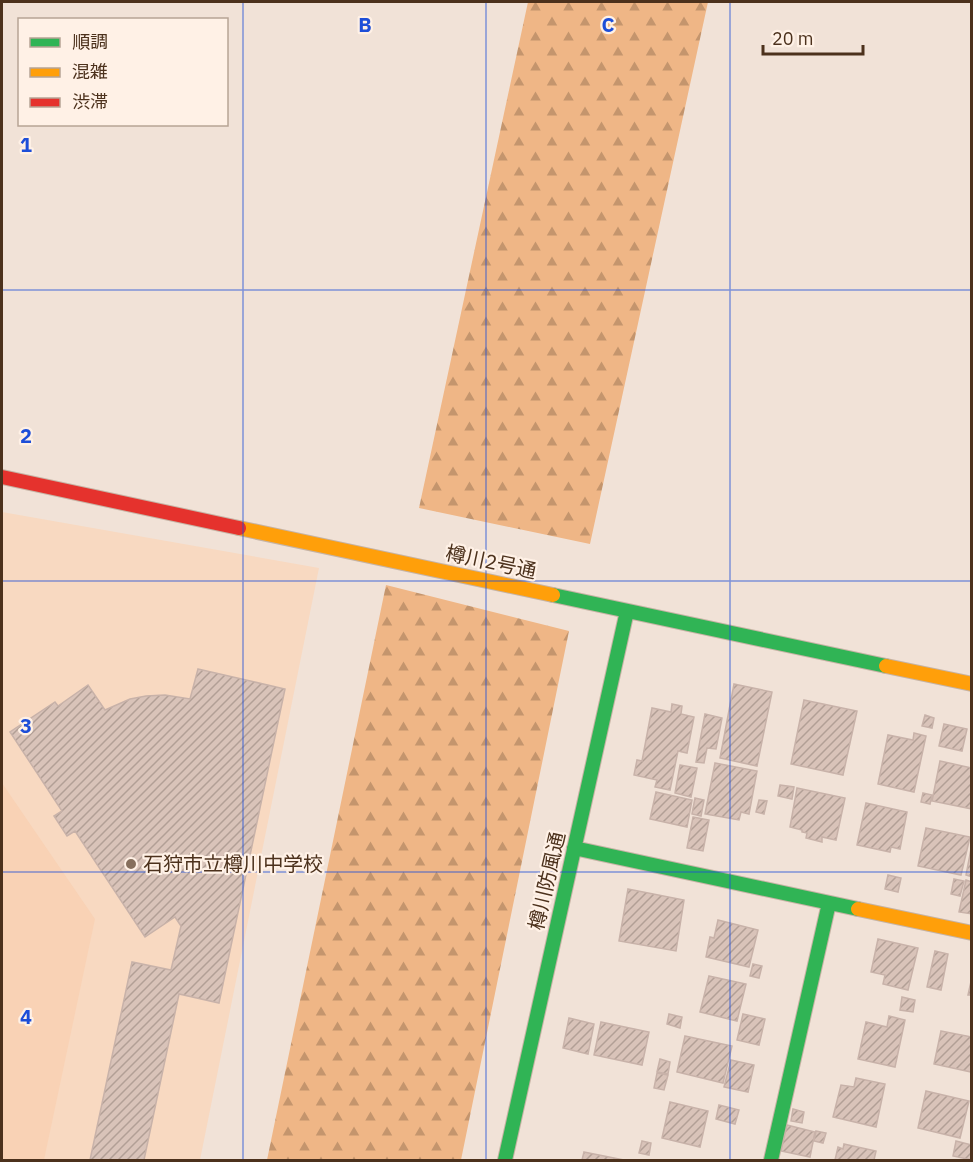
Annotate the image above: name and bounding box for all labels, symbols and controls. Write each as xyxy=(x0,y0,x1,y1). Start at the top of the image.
text: B xyxy=(358,11,372,38)
text: C xyxy=(601,11,615,38)
legend xyxy=(18,18,228,126)
scale bar xyxy=(763,18,864,56)
text: 20 m xyxy=(772,27,814,50)
text: 順調 xyxy=(72,30,108,53)
text: 混雑 xyxy=(72,60,108,83)
text: 渋滞 xyxy=(72,90,108,113)
text: 1 xyxy=(20,131,32,158)
text: 2 xyxy=(20,422,32,449)
street label: 樽川2号通 xyxy=(443,539,539,584)
text: 3 xyxy=(20,712,32,739)
street label: 樽川防風通 xyxy=(522,829,571,933)
place label: 石狩市立樽川中学校 xyxy=(143,850,323,877)
marker: 石狩市立樽川中学校 xyxy=(124,857,138,871)
text: 4 xyxy=(20,1003,32,1030)

